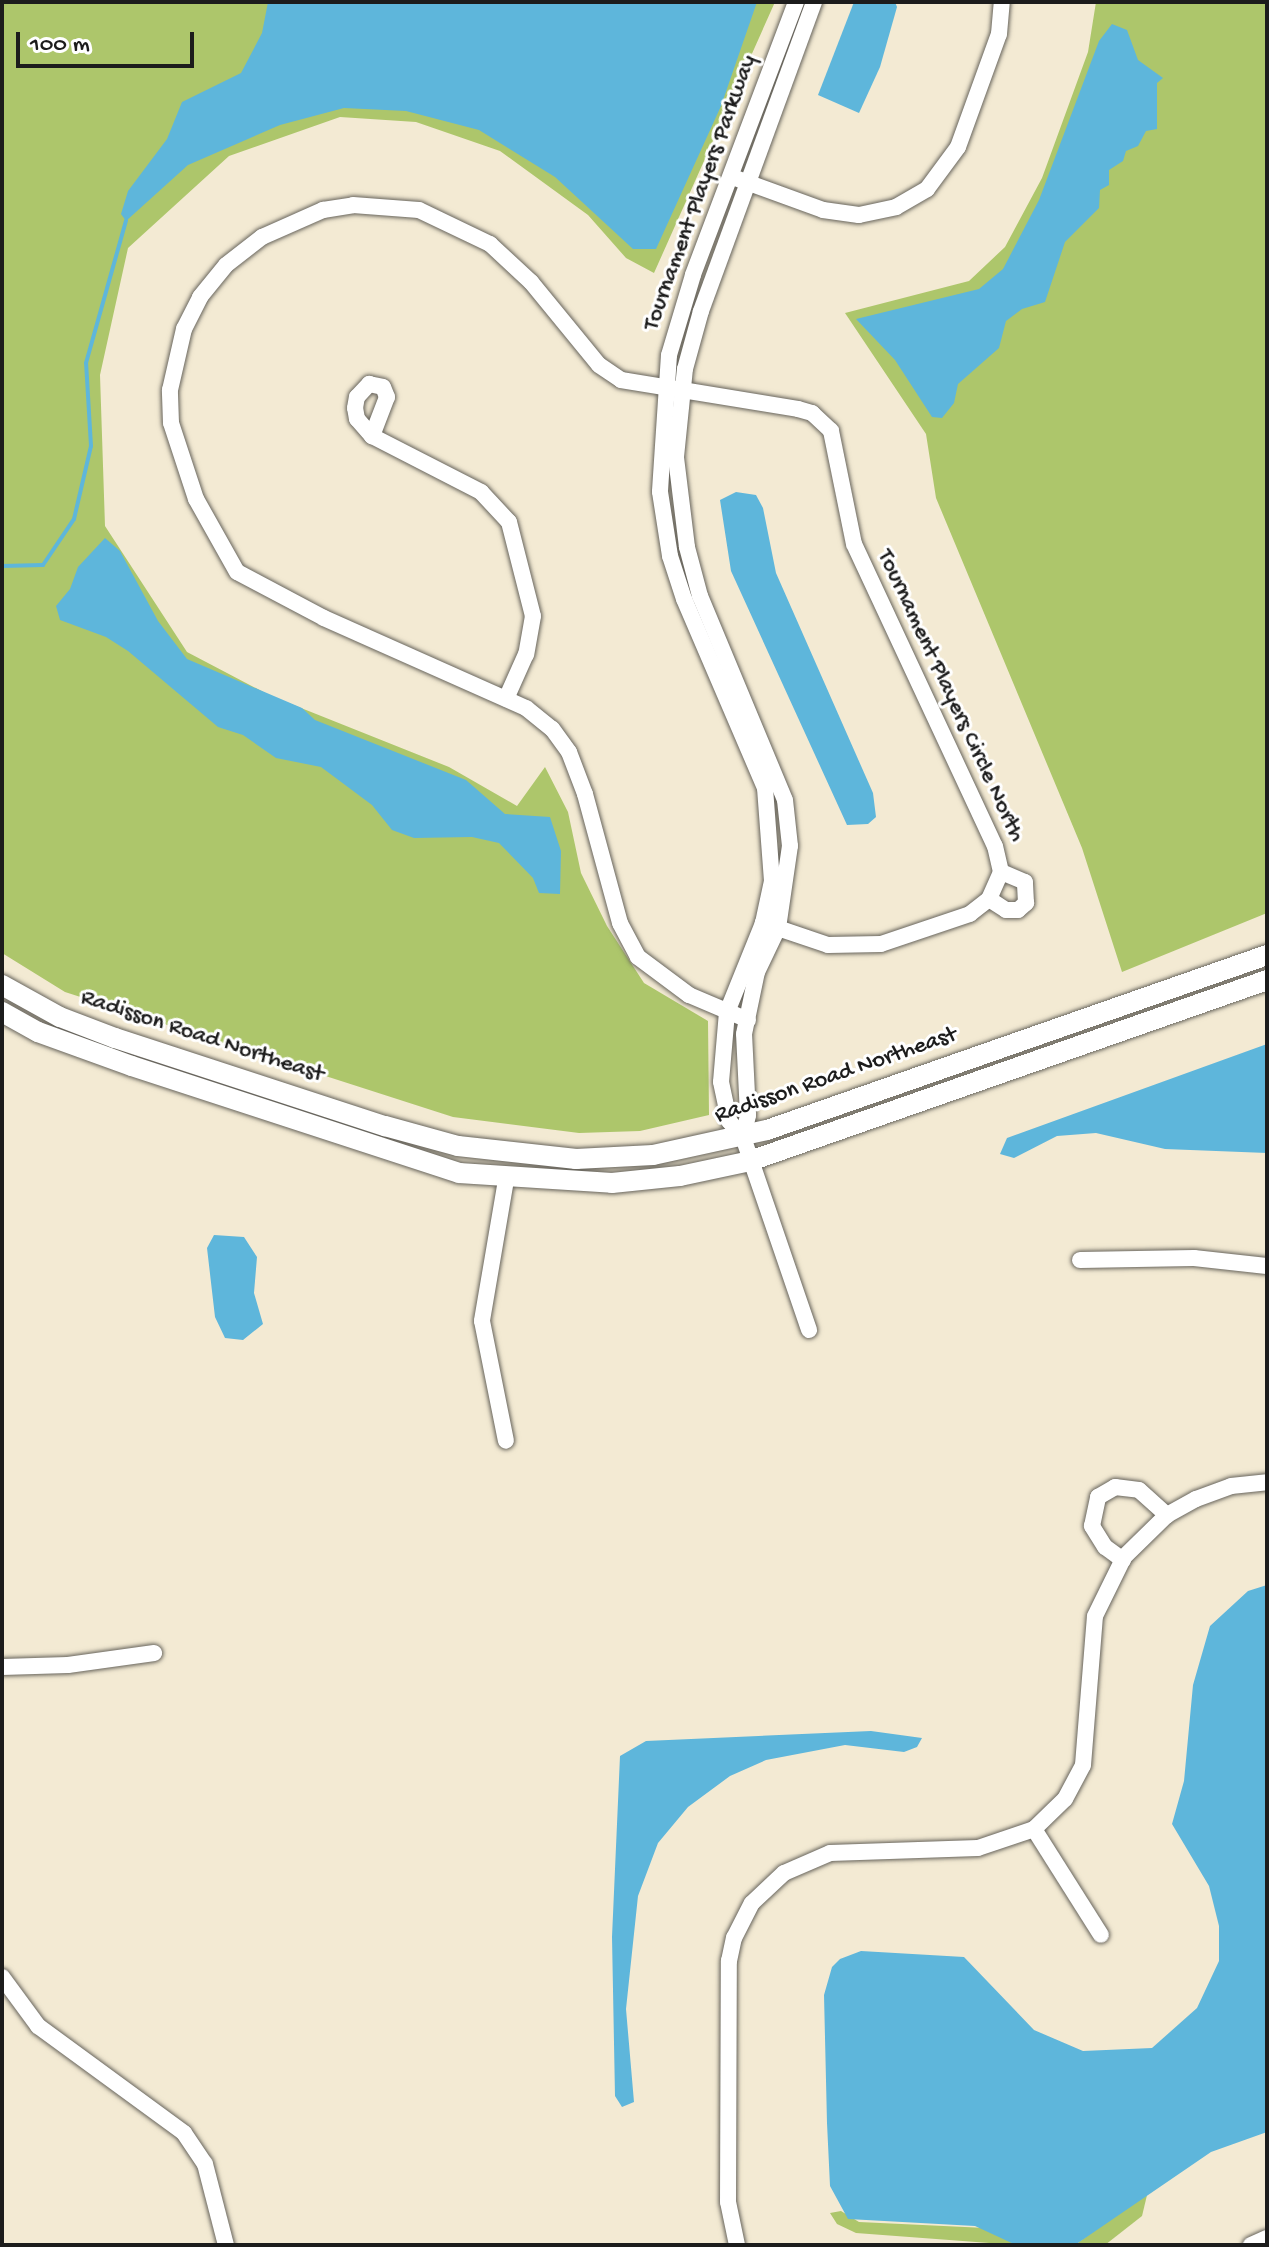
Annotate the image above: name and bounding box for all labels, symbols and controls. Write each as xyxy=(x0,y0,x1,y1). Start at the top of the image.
scale bar xyxy=(20,16,198,66)
text: 100 m xyxy=(30,31,90,60)
street label: Tournament Players Parkway xyxy=(638,51,764,335)
street label: Tournament Players Circle North xyxy=(870,545,1030,847)
street label: Radisson Road Northeast xyxy=(77,984,327,1090)
street label: Radisson Road Northeast xyxy=(711,1021,961,1131)

